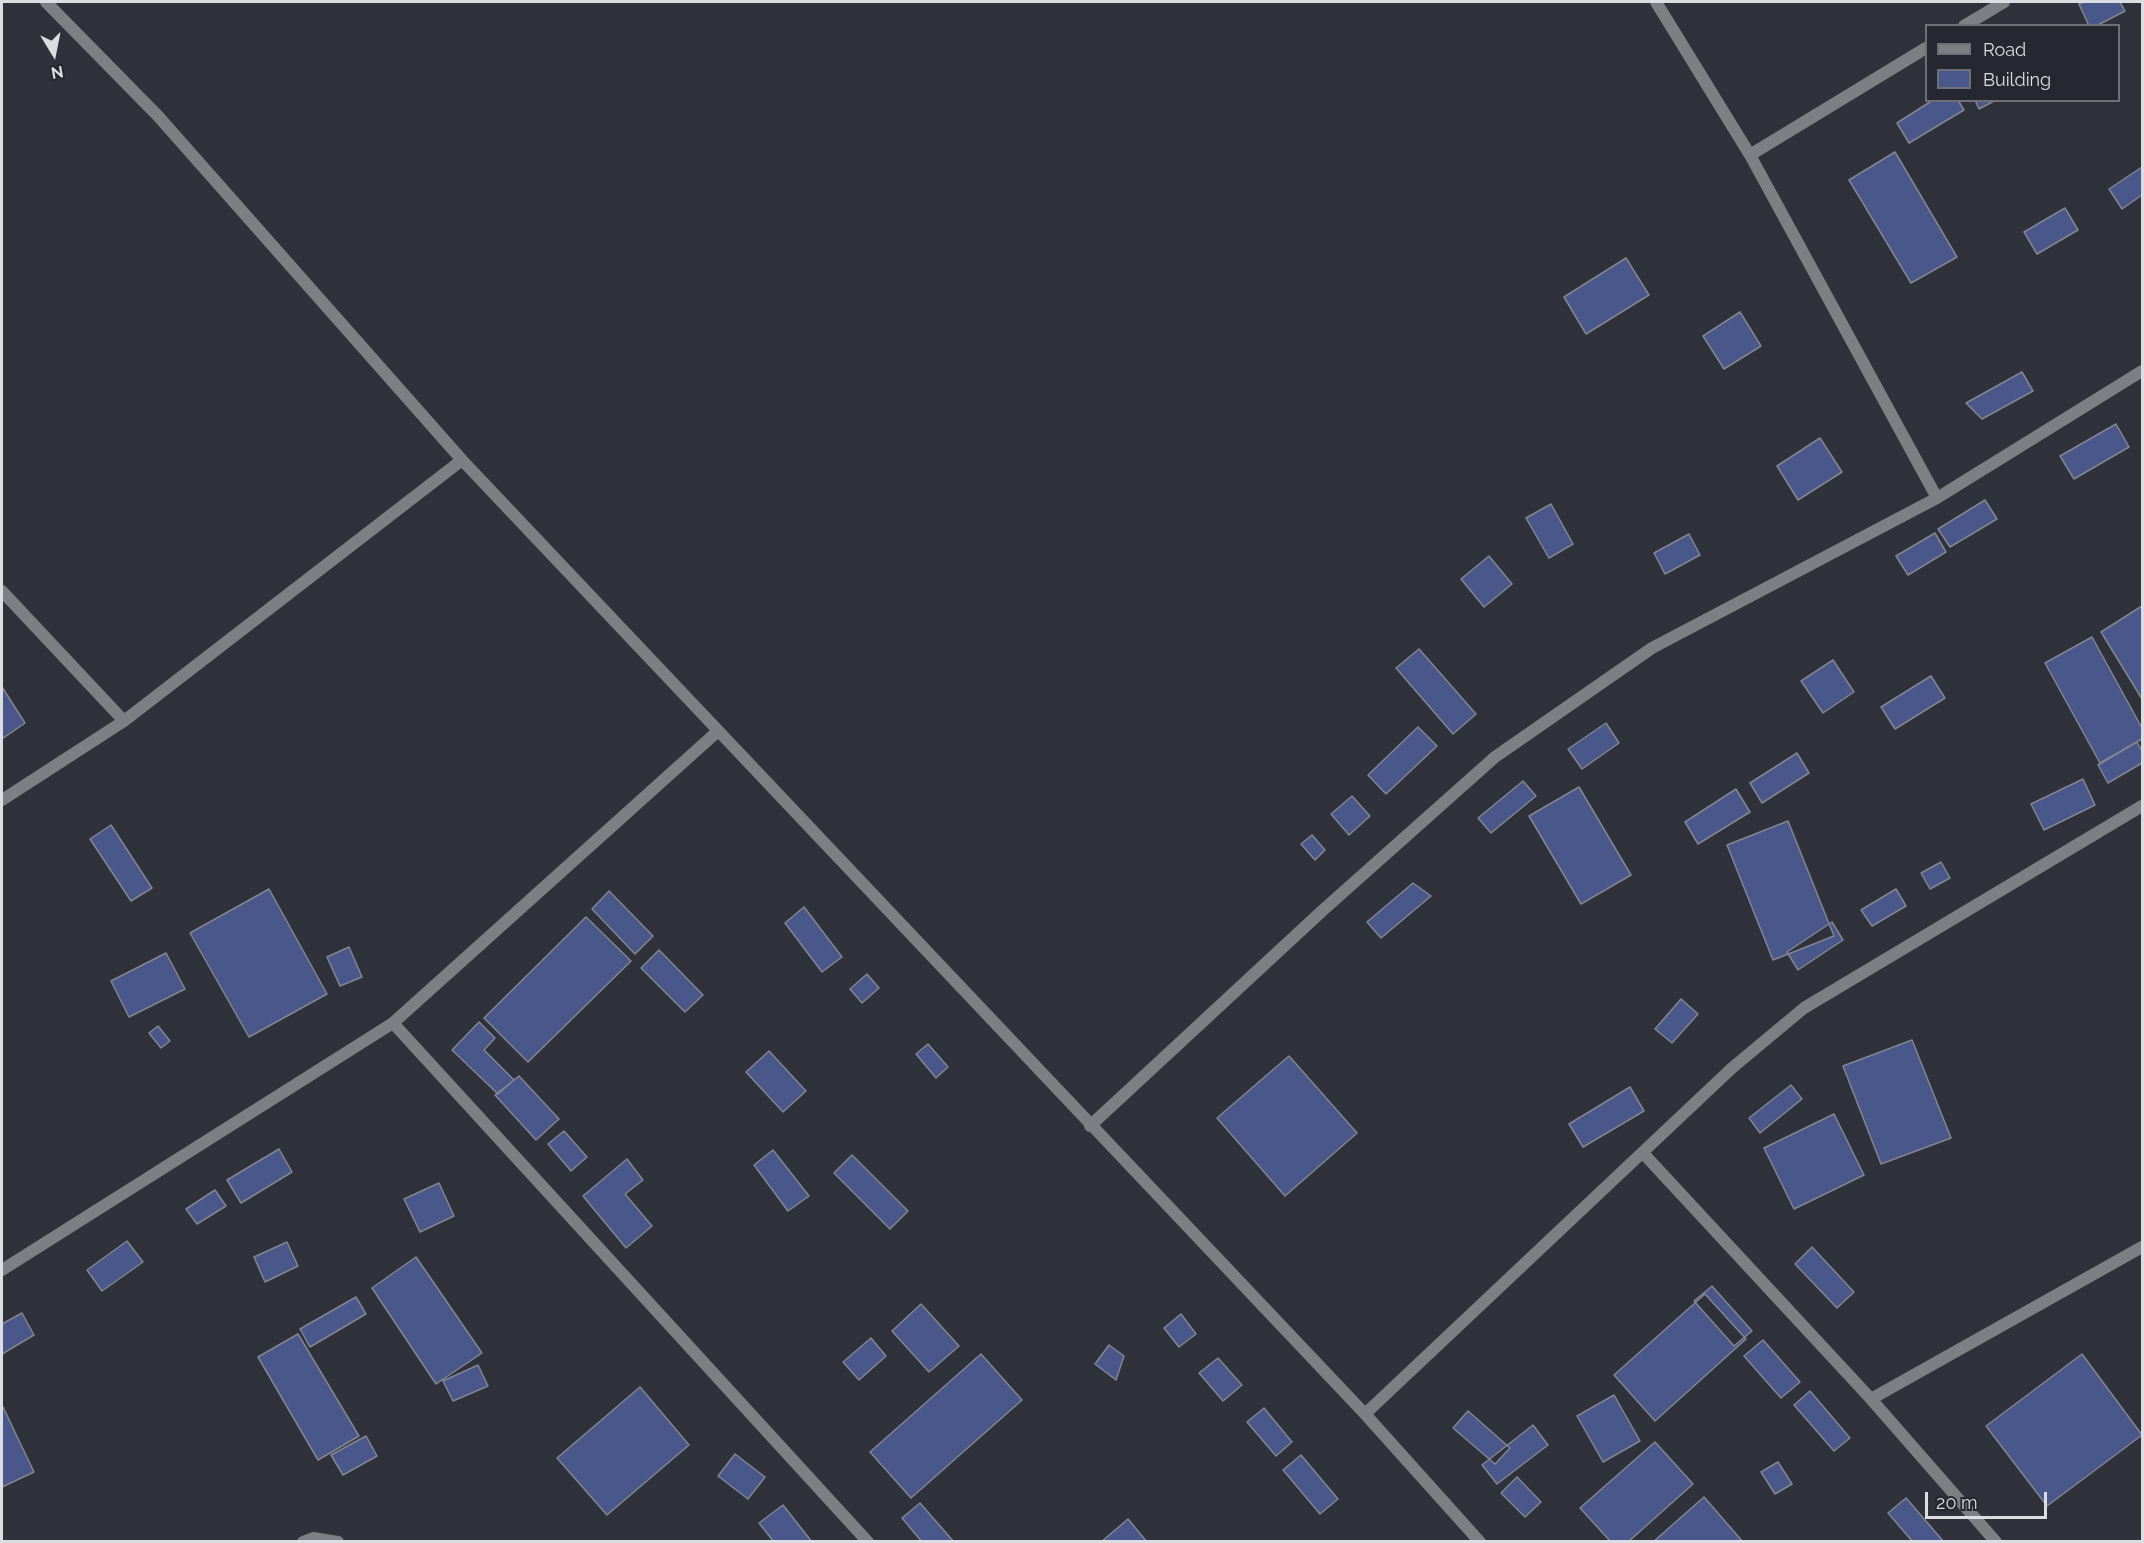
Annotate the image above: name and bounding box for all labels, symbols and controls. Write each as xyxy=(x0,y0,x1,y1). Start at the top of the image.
north arrow xyxy=(24,24,84,84)
legend xyxy=(1925,24,2120,102)
text: Road xyxy=(1983,39,2026,60)
text: N xyxy=(50,62,65,83)
text: Building xyxy=(1983,69,2051,90)
scale bar xyxy=(1928,1480,2050,1518)
text: 20 m xyxy=(1936,1492,1978,1513)

